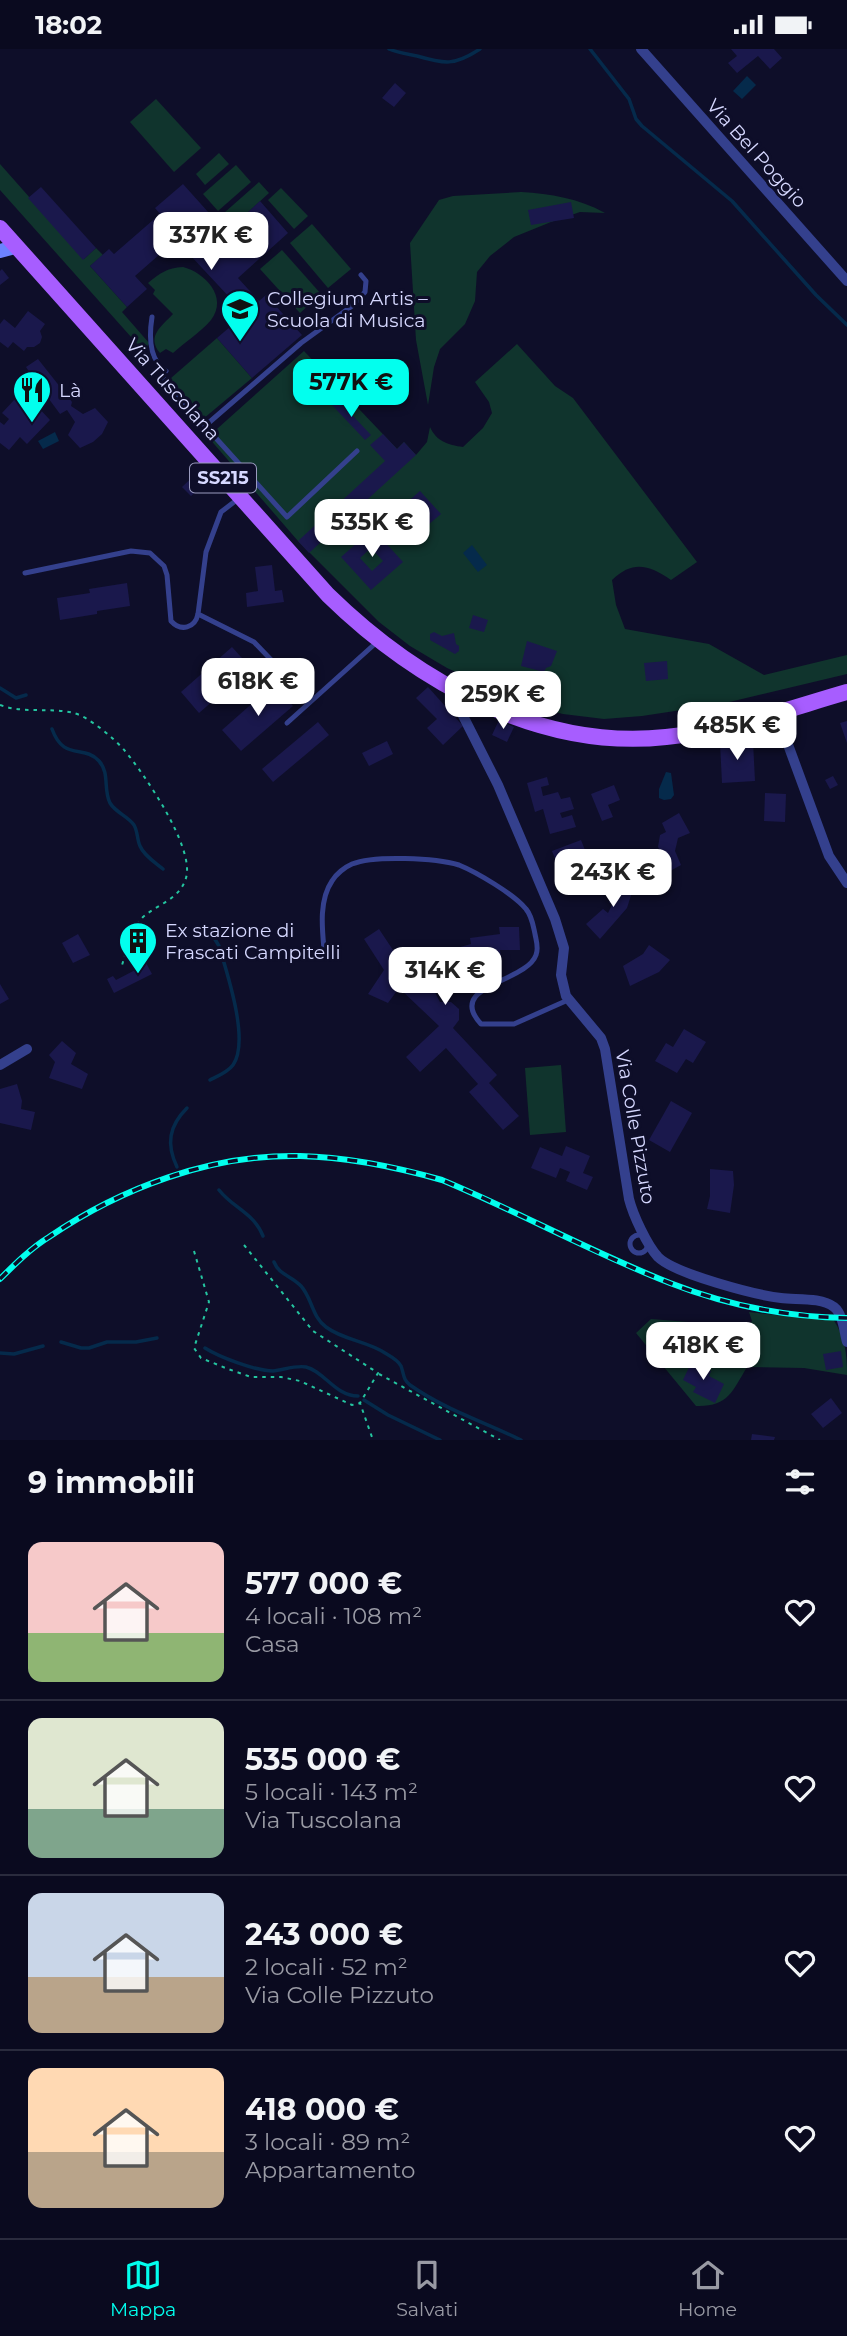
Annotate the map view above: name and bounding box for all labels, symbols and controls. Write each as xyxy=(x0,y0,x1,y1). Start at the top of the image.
text: 18:02 xyxy=(35,9,102,41)
street label: Via Bel Poggio xyxy=(702,94,812,213)
pin: 337K € xyxy=(154,213,268,272)
text: 337K € xyxy=(169,221,253,249)
place label: Collegium Artis – Scuola di Musica xyxy=(267,287,428,332)
school or university icon: Collegium Artis – Scuola di Musica xyxy=(219,288,261,343)
street label: Via Tuscolana xyxy=(121,333,225,445)
pin: 577K € xyxy=(294,359,408,419)
text: 577K € xyxy=(309,368,393,396)
restaurant icon: Là xyxy=(11,369,53,424)
place label: Là xyxy=(59,379,81,402)
road number: SS215 xyxy=(190,463,256,493)
pin: 535K € xyxy=(315,499,429,559)
text: 535K € xyxy=(331,508,413,536)
pin: 618K € xyxy=(201,659,315,718)
text: 618K € xyxy=(217,667,299,695)
pin: 259K € xyxy=(446,671,560,731)
text: 259K € xyxy=(461,680,545,708)
pin: 485K € xyxy=(680,703,794,762)
text: 485K € xyxy=(693,711,781,739)
pin: 243K € xyxy=(556,849,670,909)
text: 243K € xyxy=(571,858,655,886)
place label: Ex stazione di Frascati Campitelli xyxy=(165,919,341,964)
building icon: Ex stazione di Frascati Campitelli xyxy=(117,920,159,975)
pin: 314K € xyxy=(388,947,502,1007)
text: 314K € xyxy=(405,956,485,984)
street label: Via Colle Pizzuto xyxy=(611,1048,660,1206)
pin: 418K € xyxy=(646,1323,760,1382)
text: 418K € xyxy=(662,1331,744,1359)
icon: filters xyxy=(781,1463,819,1501)
text: 9 immobili xyxy=(28,1464,195,1501)
text: 577 000 € xyxy=(245,1565,402,1602)
icon: home xyxy=(84,1570,168,1654)
icon: heart xyxy=(781,1593,819,1631)
text: 4 locali · 108 m² xyxy=(245,1602,422,1630)
text: Casa xyxy=(245,1630,300,1658)
text: 535 000 € xyxy=(245,1741,400,1778)
icon: home xyxy=(84,1746,168,1830)
icon: heart xyxy=(781,1769,819,1807)
text: 5 locali · 143 m² xyxy=(245,1778,418,1806)
text: Via Tuscolana xyxy=(245,1806,402,1834)
text: 243 000 € xyxy=(245,1916,403,1953)
icon: home xyxy=(84,1921,168,2005)
icon: heart xyxy=(781,1944,819,1982)
text: 2 locali · 52 m² xyxy=(245,1953,408,1981)
text: Via Colle Pizzuto xyxy=(245,1981,434,2009)
text: 418 000 € xyxy=(245,2091,399,2128)
icon: home xyxy=(84,2096,168,2180)
icon: heart xyxy=(781,2119,819,2157)
text: 3 locali · 89 m² xyxy=(245,2128,410,2156)
text: Appartamento xyxy=(245,2156,415,2184)
tab: Mappa xyxy=(110,2256,176,2321)
tab: Salvati xyxy=(396,2256,458,2321)
tab: Home xyxy=(678,2256,737,2321)

